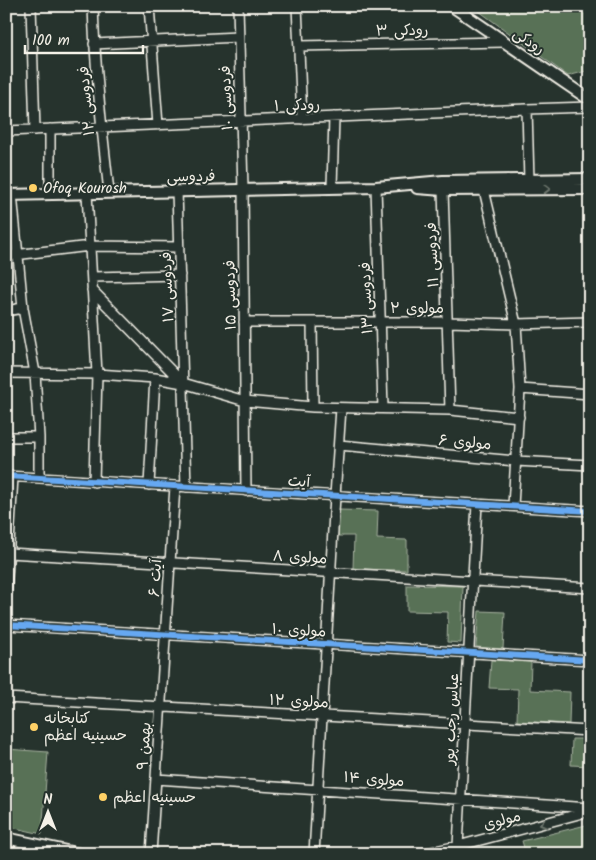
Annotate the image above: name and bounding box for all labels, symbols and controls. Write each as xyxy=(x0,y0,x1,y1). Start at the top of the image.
street label: رودکی ۳ xyxy=(375,19,429,43)
scale bar xyxy=(25,22,142,54)
street label: رودکی xyxy=(507,22,549,61)
text: 100 m xyxy=(32,29,70,53)
street label: فردوسی ۱۲ xyxy=(72,65,102,137)
street label: فردوسی ۱۰ xyxy=(214,65,240,131)
street label: رودکی ۱ xyxy=(274,93,320,119)
street label: فردوسی xyxy=(167,165,216,189)
place label: Ofoq Kourosh xyxy=(43,177,127,201)
marker: Ofoq Kourosh xyxy=(27,182,39,194)
one-way arrow xyxy=(544,184,552,194)
street label: فردوسی ۱۱ xyxy=(420,222,446,288)
street label: فردوسی ۱۷ xyxy=(155,251,181,323)
street label: فردوسی ۱۵ xyxy=(218,260,244,330)
street label: فردوسی ۱۳ xyxy=(354,261,380,335)
street label: مولوی ۲ xyxy=(390,297,444,321)
street label: مولوی ۶ xyxy=(437,429,492,457)
street label: آیت xyxy=(287,469,312,495)
street label: مولوی ۸ xyxy=(272,545,328,571)
street label: آیت ۶ xyxy=(143,557,169,598)
street label: مولوی ۱۰ xyxy=(271,618,327,644)
street label: عباس رجب پور xyxy=(438,673,466,767)
street label: مولوی ۱۲ xyxy=(269,688,329,716)
place label: کتابخانه حسینیه اعظم xyxy=(44,707,127,748)
marker: کتابخانه حسینیه اعظم xyxy=(28,721,40,733)
street label: بهمن ۹ xyxy=(131,721,159,771)
street label: مولوی ۱۴ xyxy=(343,766,405,794)
place label: حسینیه اعظم xyxy=(113,786,196,810)
north arrow xyxy=(22,788,72,838)
text: N xyxy=(44,789,53,811)
marker: حسینیه اعظم xyxy=(97,791,109,803)
street label: مولوی xyxy=(481,804,524,837)
one-way arrow xyxy=(538,818,547,829)

